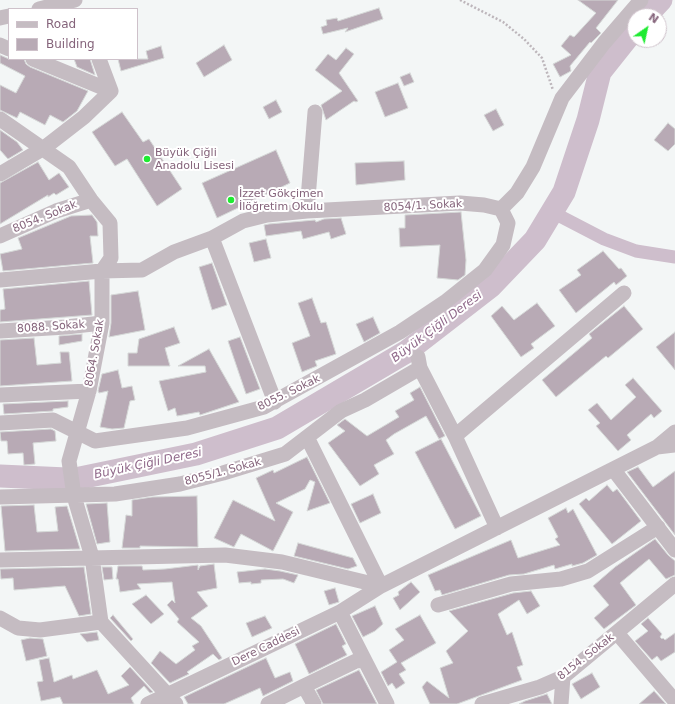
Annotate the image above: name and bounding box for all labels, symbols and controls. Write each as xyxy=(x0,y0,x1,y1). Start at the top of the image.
legend xyxy=(8,8,138,60)
north arrow xyxy=(627,8,667,48)
text: N xyxy=(646,10,661,26)
text: Road xyxy=(46,17,76,31)
text: Building xyxy=(46,37,95,51)
place label: Büyük Çiğli Anadolu Lisesi xyxy=(155,146,234,172)
marker: Büyük Çiğli Anadolu Lisesi xyxy=(142,154,152,164)
place label: İzzet Gökçimen İlöğretim Okulu xyxy=(239,187,324,213)
marker: İzzet Gökçimen İlöğretim Okulu xyxy=(226,195,236,205)
street label: 8054/1. Sokak xyxy=(383,197,463,215)
street label: 8054. Sokak xyxy=(11,198,79,236)
water label: Büyük Çiğli Deresi xyxy=(389,288,485,366)
street label: 8088. Sokak xyxy=(17,318,85,336)
street label: 8064. Sokak xyxy=(83,318,107,388)
street label: 8055. Sokak xyxy=(256,372,322,414)
water label: Büyük Çiğli Deresi xyxy=(93,446,203,482)
street label: 8055/1. Sokak xyxy=(183,455,263,489)
street label: Dere Caddesi xyxy=(230,625,302,669)
street label: 8154. Sokak xyxy=(555,631,617,683)

